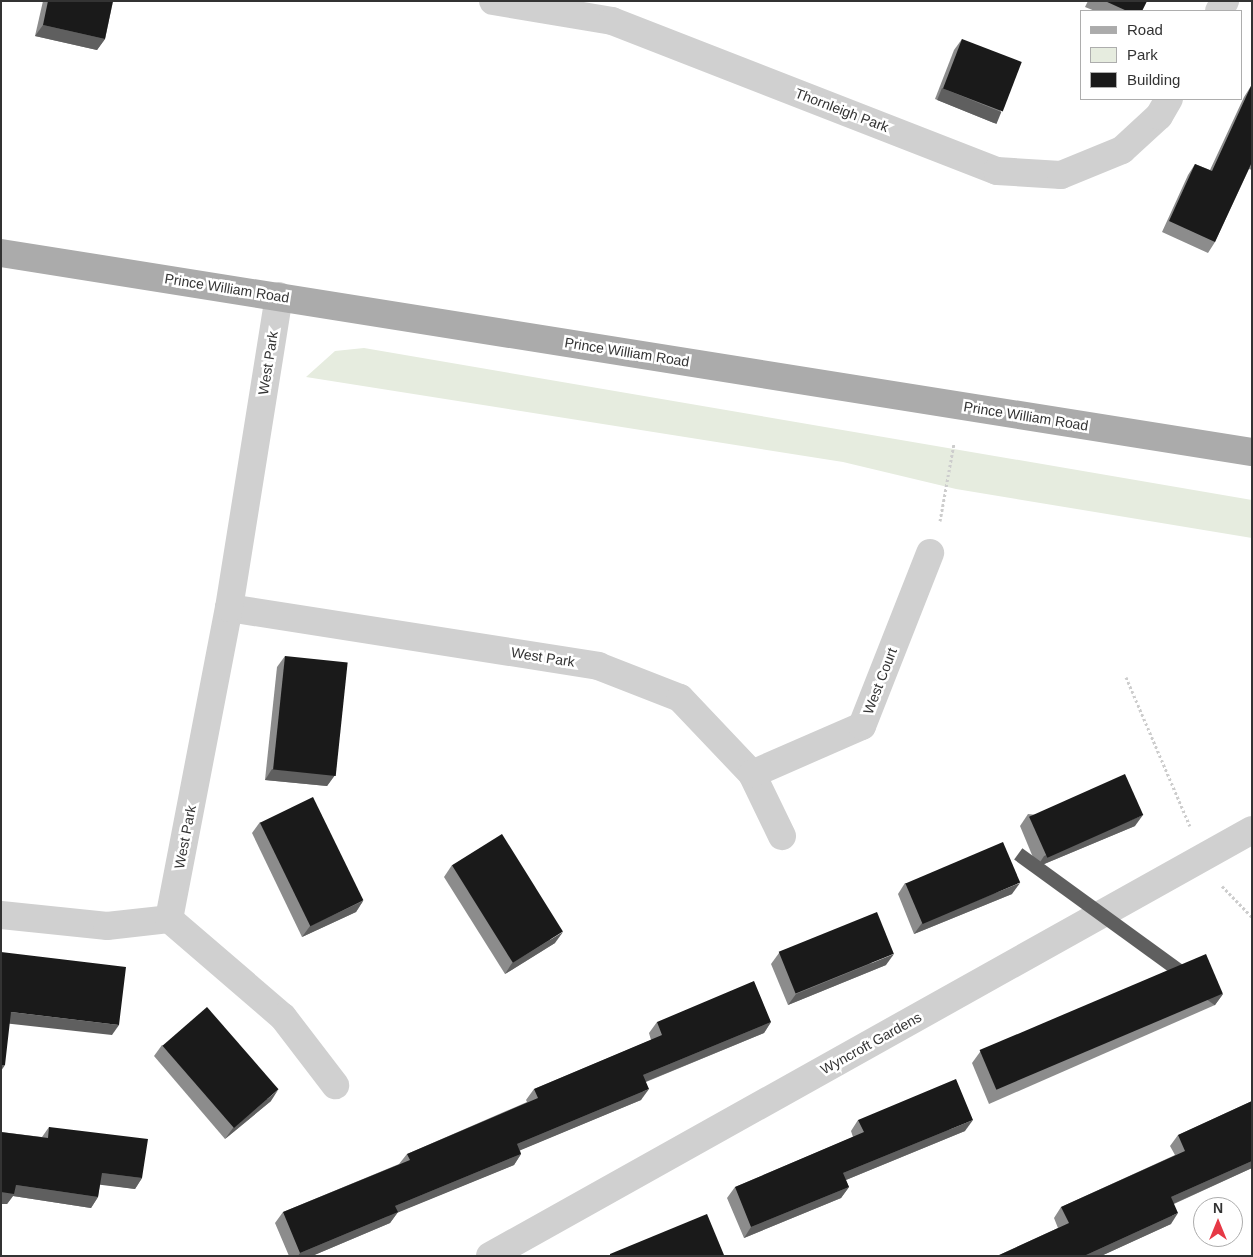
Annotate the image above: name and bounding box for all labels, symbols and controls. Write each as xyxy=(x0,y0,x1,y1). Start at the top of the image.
legend xyxy=(1080,10,1243,100)
text: Road xyxy=(1127,21,1163,38)
text: Park xyxy=(1127,46,1158,63)
text: Building xyxy=(1127,71,1180,88)
street label: Thornleigh Park xyxy=(793,84,891,136)
street label: Prince William Road xyxy=(163,270,291,306)
street label: West Park xyxy=(255,330,281,396)
street label: Prince William Road xyxy=(563,334,691,370)
street label: Prince William Road xyxy=(962,398,1090,434)
street label: West Park xyxy=(510,644,576,670)
street label: West Court xyxy=(860,645,900,717)
street label: West Park xyxy=(171,804,199,870)
street label: Wyncroft Gardens xyxy=(818,1008,924,1078)
north arrow xyxy=(1193,1197,1243,1247)
text: N xyxy=(1213,1200,1223,1216)

